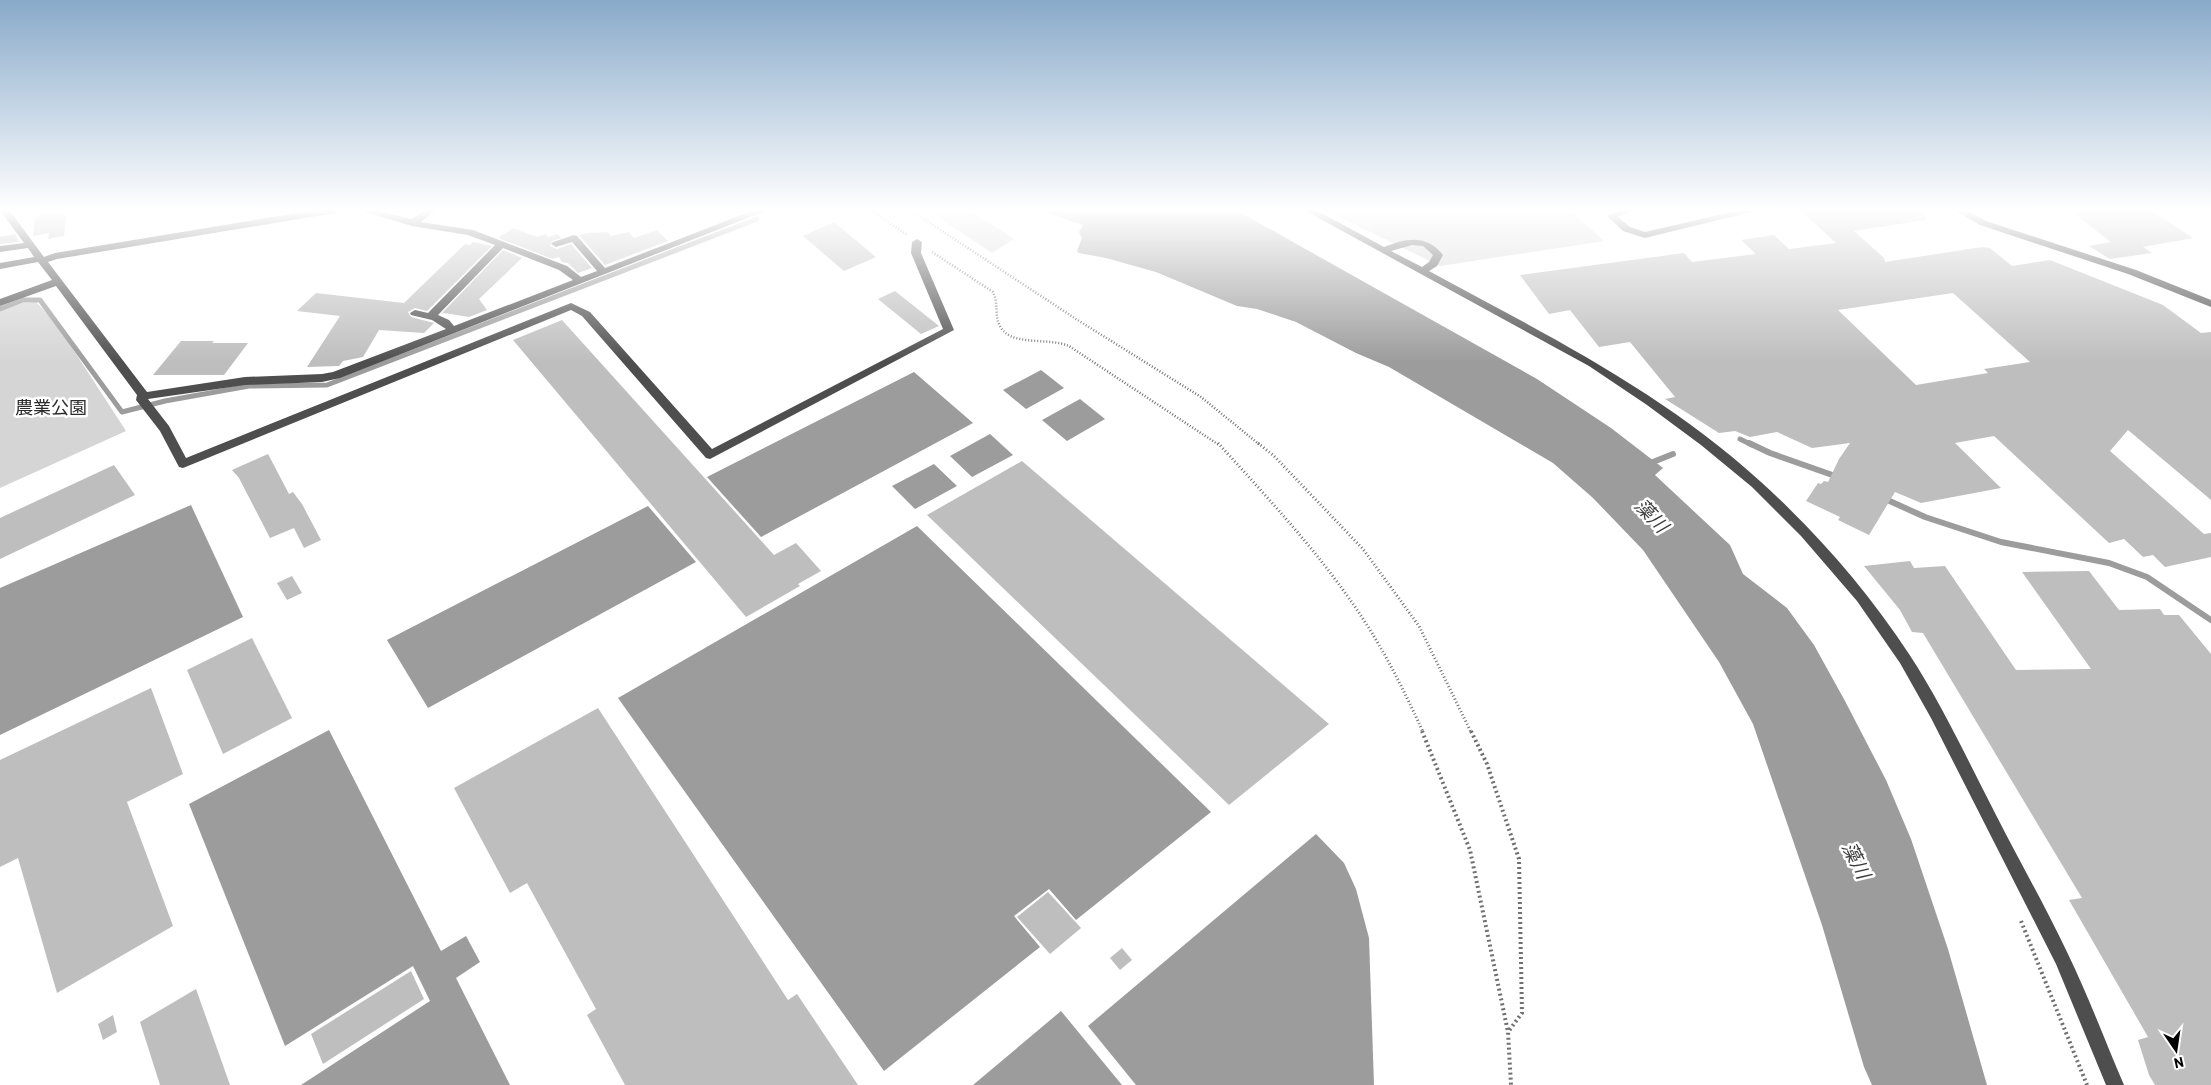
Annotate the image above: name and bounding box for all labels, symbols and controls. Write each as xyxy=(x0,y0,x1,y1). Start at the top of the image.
park label: 農業公園 xyxy=(15,396,87,418)
water label: 藻川 xyxy=(1631,493,1675,538)
water label: 藻川 xyxy=(1838,838,1877,884)
north arrow xyxy=(2151,1025,2201,1075)
text: N xyxy=(2173,1054,2185,1072)

